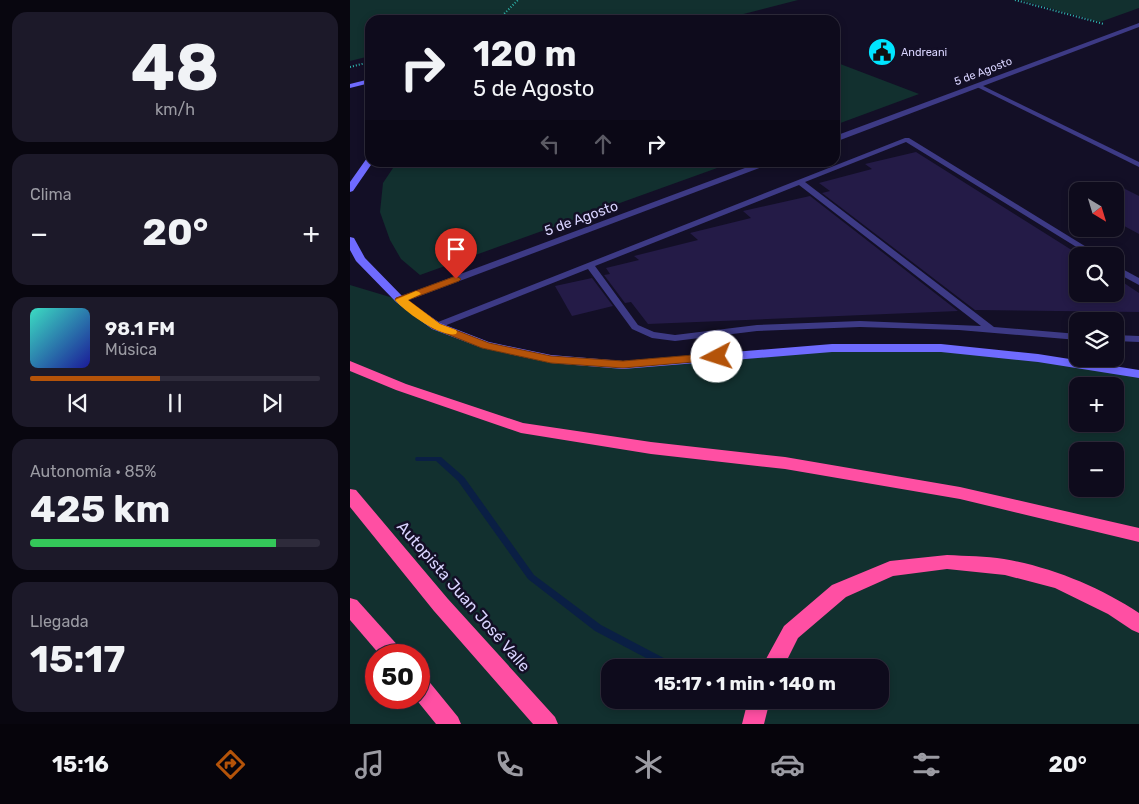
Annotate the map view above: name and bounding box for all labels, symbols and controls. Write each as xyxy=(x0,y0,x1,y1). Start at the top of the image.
text: 48 xyxy=(131,29,219,106)
text: 120 m xyxy=(473,33,576,75)
icon: right xyxy=(390,35,455,100)
public building icon: Andreani xyxy=(867,37,897,67)
place label: Andreani xyxy=(901,46,947,59)
street label: 5 de Agosto xyxy=(952,55,1014,88)
text: 5 de Agosto xyxy=(473,75,594,102)
text: km/h xyxy=(155,100,195,119)
icon: left xyxy=(536,130,564,158)
icon: ahead xyxy=(589,130,617,158)
icon: right xyxy=(642,130,670,158)
north arrow xyxy=(1069,182,1124,238)
map controls xyxy=(1069,182,1124,497)
text: Clima xyxy=(30,185,71,204)
street label: 5 de Agosto xyxy=(542,197,620,240)
text: 20° xyxy=(142,209,208,255)
text: − xyxy=(30,217,48,250)
text: + xyxy=(303,217,320,250)
pin xyxy=(435,228,477,279)
icon: arrive xyxy=(442,235,470,263)
button: search xyxy=(1069,247,1124,302)
button: layers xyxy=(1069,312,1124,367)
text: 98.1 FM xyxy=(105,317,175,340)
position arrow xyxy=(690,330,742,382)
text: Música xyxy=(105,340,157,359)
button: + xyxy=(1069,377,1124,432)
icon: previous xyxy=(64,389,92,417)
icon: pause xyxy=(161,389,189,417)
icon: next xyxy=(258,389,286,417)
button: − xyxy=(1069,442,1124,497)
text: Autonomía · 85% xyxy=(30,462,156,481)
text: 425 km xyxy=(30,486,170,532)
street label: Autopista Juan José Valle xyxy=(393,517,534,676)
text: Llegada xyxy=(30,612,89,631)
text: 15:17 xyxy=(30,636,125,682)
speed limit sign: 50 xyxy=(365,644,430,709)
text: 15:17 · 1 min · 140 m xyxy=(654,672,836,695)
icon: directions xyxy=(213,747,248,782)
icon: music xyxy=(352,747,387,782)
icon: phone xyxy=(492,747,527,782)
icon: climate xyxy=(631,747,666,782)
icon: car xyxy=(770,747,805,782)
icon: filters xyxy=(909,747,944,782)
text: 15:16 xyxy=(52,751,109,778)
text: 20° xyxy=(1048,751,1087,778)

